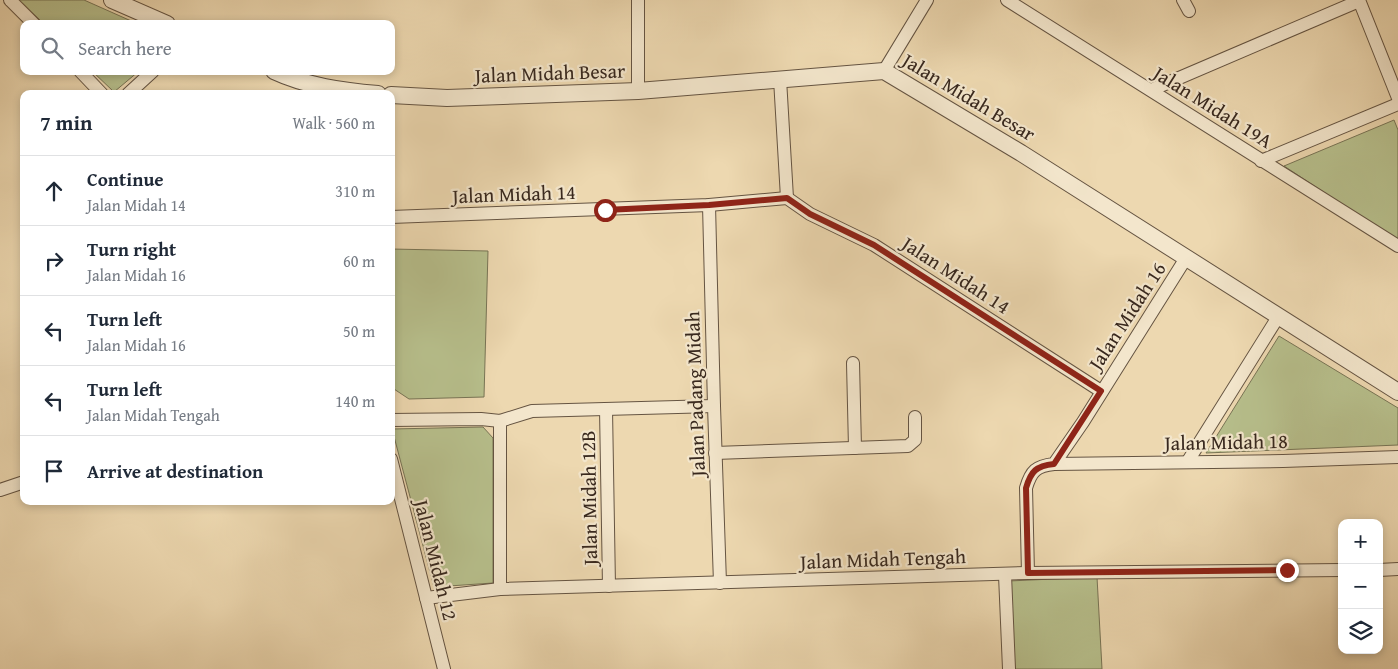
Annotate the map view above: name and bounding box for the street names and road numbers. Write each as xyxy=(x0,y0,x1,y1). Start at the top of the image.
street label: Jalan Midah Besar xyxy=(895,44,1041,148)
street label: Jalan Midah Besar xyxy=(471,55,626,90)
street label: Jalan Midah 19A xyxy=(1146,57,1278,155)
street label: Jalan Midah 14 xyxy=(449,177,576,210)
street label: Jalan Midah 14 xyxy=(894,227,1016,320)
street label: Jalan Midah 16 xyxy=(1079,256,1172,378)
street label: Jalan Padang Midah xyxy=(677,311,712,480)
street label: Jalan Midah 18 xyxy=(1161,426,1288,457)
street label: Jalan Midah 12B xyxy=(573,430,604,569)
street label: Jalan Midah 12 xyxy=(407,494,465,623)
street label: Jalan Midah Tengah xyxy=(797,541,966,576)

